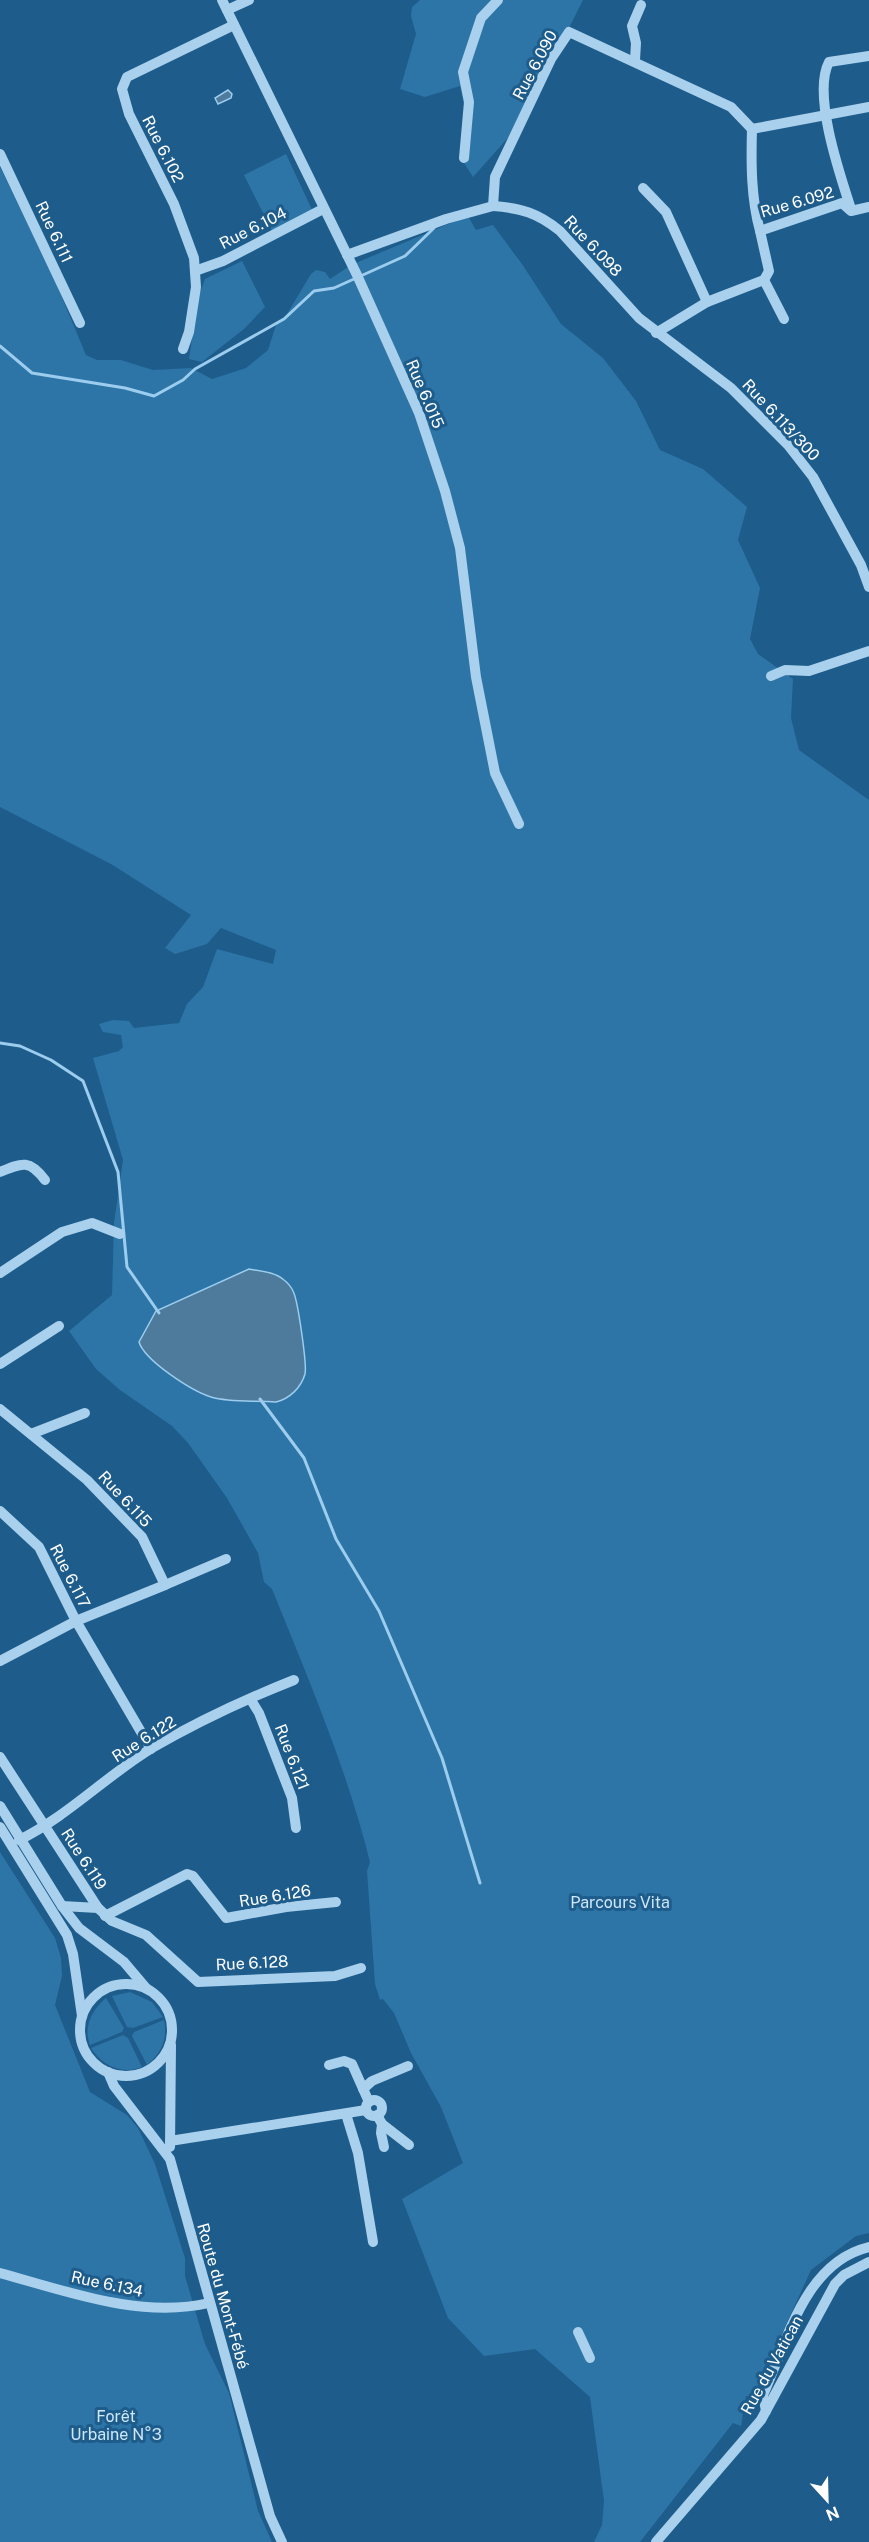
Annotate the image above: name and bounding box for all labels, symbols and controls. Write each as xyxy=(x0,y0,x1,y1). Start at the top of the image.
street label: Rue 6.090 xyxy=(509,27,561,103)
street label: Rue 6.102 xyxy=(138,113,188,185)
street label: Rue 6.092 xyxy=(758,182,836,222)
street label: Rue 6.111 xyxy=(31,198,77,266)
street label: Rue 6.104 xyxy=(216,203,290,253)
street label: Rue 6.098 xyxy=(560,212,626,280)
street label: Rue 6.015 xyxy=(402,357,448,431)
street label: Rue 6.113/300 xyxy=(738,375,824,465)
street label: Rue 6.115 xyxy=(94,1467,156,1531)
street label: Rue 6.117 xyxy=(46,1541,94,1611)
street label: Rue 6.122 xyxy=(108,1712,180,1766)
street label: Rue 6.121 xyxy=(271,1721,313,1793)
street label: Rue 6.119 xyxy=(57,1825,111,1893)
street label: Rue 6.126 xyxy=(238,1881,312,1911)
park label: Parcours Vita xyxy=(570,1893,670,1912)
street label: Rue 6.128 xyxy=(215,1952,289,1974)
street label: Route du Mont-Fébé xyxy=(193,2221,253,2371)
street label: Rue 6.134 xyxy=(69,2267,145,2301)
street label: Rue du Vatican xyxy=(737,2312,807,2418)
park label: Forêt Urbaine N°3 xyxy=(70,2407,162,2444)
north arrow xyxy=(797,2470,857,2530)
text: N xyxy=(823,2502,842,2525)

